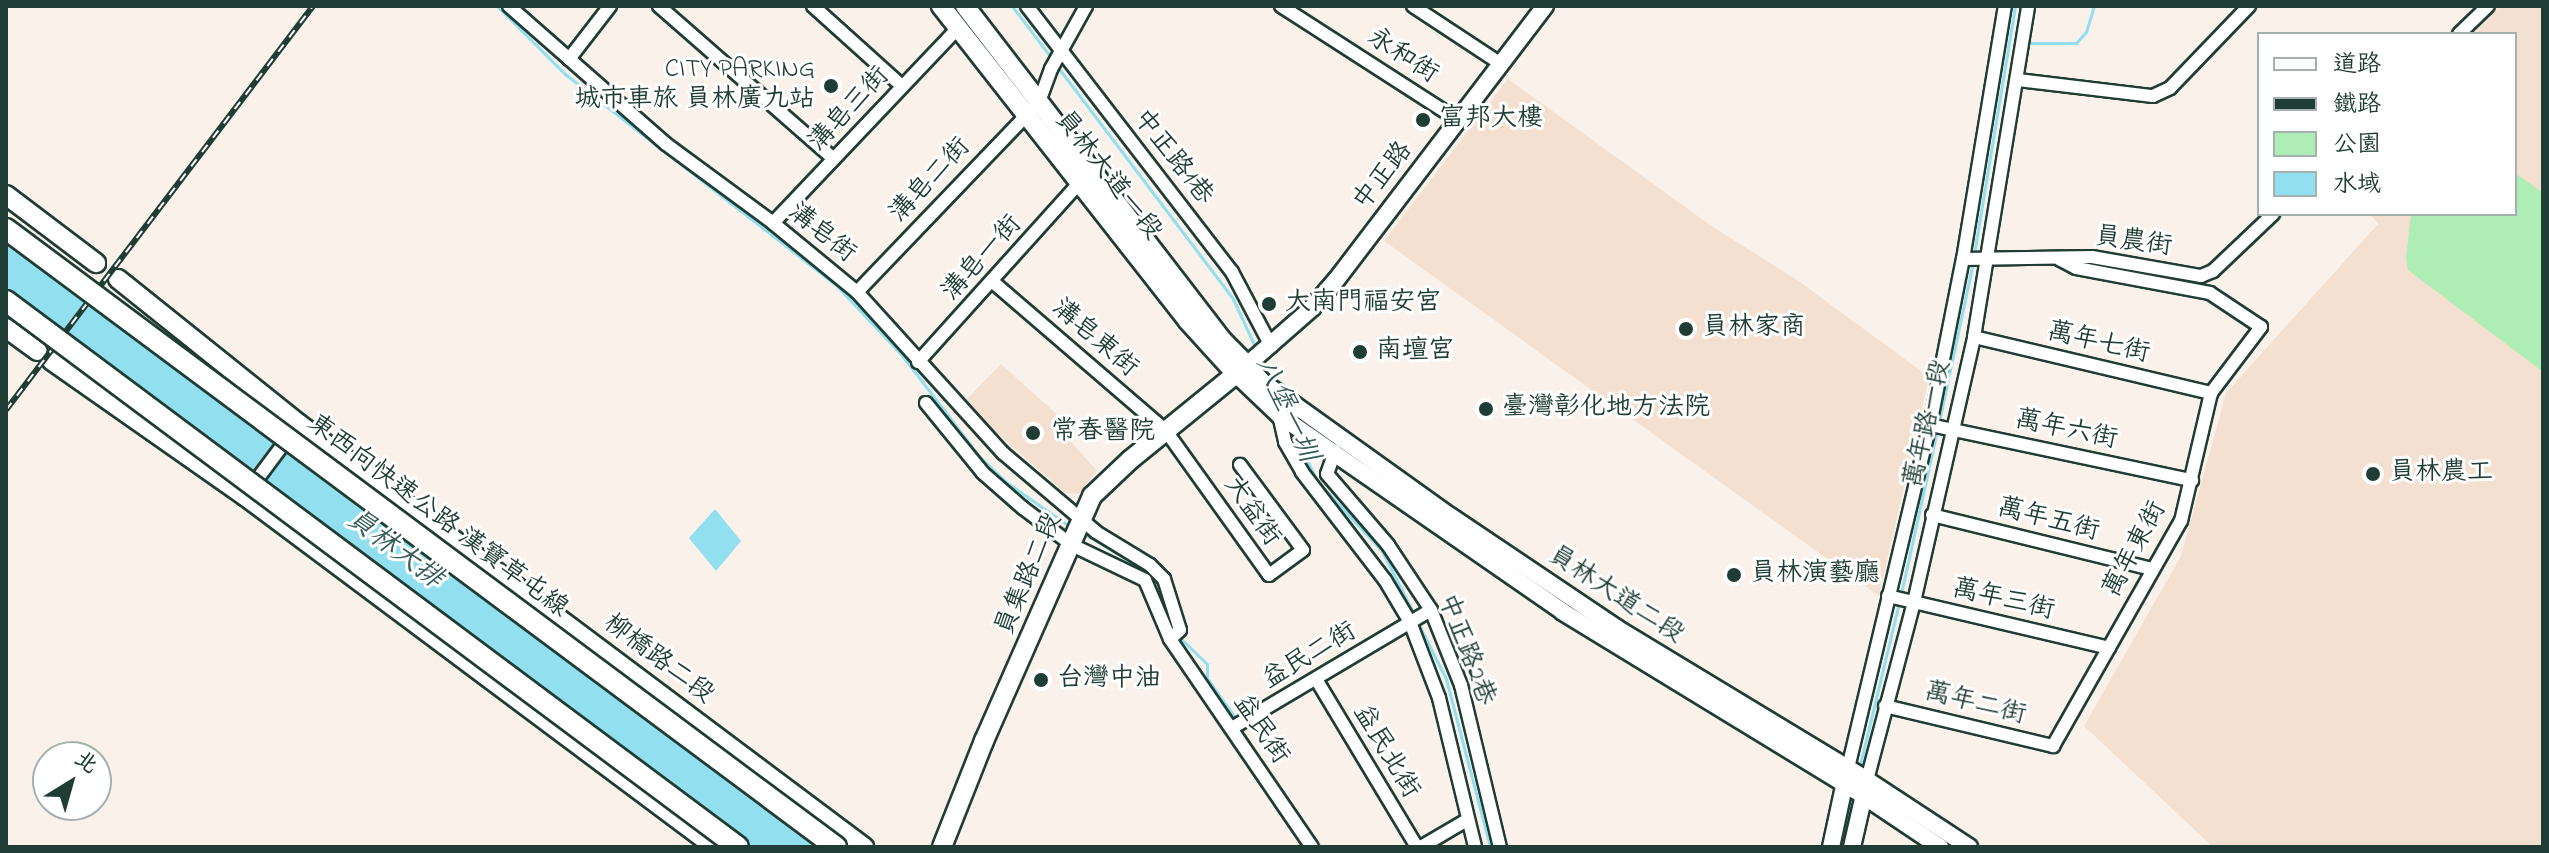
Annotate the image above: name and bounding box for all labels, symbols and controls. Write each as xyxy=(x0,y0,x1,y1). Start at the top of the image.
street label: 永和街 xyxy=(1361,23,1443,91)
legend xyxy=(2257,32,2517,216)
text: 道路 xyxy=(2333,48,2381,83)
place label: CITY PARKING 城市車旅 員林廣九站 xyxy=(575,55,815,116)
street label: 溝皂三街 xyxy=(803,61,897,159)
marker: CITY PARKING 城市車旅 員林廣九站 xyxy=(822,77,840,95)
text: 鐵路 xyxy=(2333,88,2381,123)
street label: 中正路1巷 xyxy=(1125,104,1219,212)
place label: 富邦大樓 xyxy=(1439,104,1543,136)
street label: 員林大道一段 xyxy=(1047,105,1167,247)
marker: 富邦大樓 xyxy=(1414,111,1432,129)
text: 公園 xyxy=(2333,128,2381,163)
street label: 溝皂二街 xyxy=(884,132,978,230)
street label: 中正路 xyxy=(1348,137,1420,217)
text: 水域 xyxy=(2333,168,2381,203)
street label: 溝皂街 xyxy=(781,197,861,271)
street label: 溝皂一街 xyxy=(937,210,1029,308)
street label: 員農街 xyxy=(2092,222,2174,264)
place label: 大南門福安宮 xyxy=(1285,288,1441,320)
street label: 溝皂東街 xyxy=(1045,293,1143,385)
marker: 大南門福安宮 xyxy=(1260,295,1278,313)
place label: 員林家商 xyxy=(1702,313,1806,345)
street label: 萬年七街 xyxy=(2044,317,2152,371)
marker: 員林家商 xyxy=(1677,320,1695,338)
place label: 南壇宮 xyxy=(1376,336,1454,368)
marker: 南壇宮 xyxy=(1351,343,1369,361)
water label: 八堡一圳 xyxy=(1246,352,1324,468)
street label: 萬年路一段 xyxy=(1899,357,1959,491)
place label: 臺灣彰化地方法院 xyxy=(1502,393,1710,425)
marker: 臺灣彰化地方法院 xyxy=(1477,400,1495,418)
street label: 萬年六街 xyxy=(2012,405,2120,457)
street label: 東西向快速公路 漢寶草屯線 xyxy=(300,409,574,625)
place label: 常春醫院 xyxy=(1051,417,1155,449)
marker: 常春醫院 xyxy=(1022,422,1044,444)
place label: 員林農工 xyxy=(2389,458,2493,490)
marker: 員林農工 xyxy=(2364,465,2382,483)
street label: 大益街 xyxy=(1216,471,1286,553)
street label: 萬年五街 xyxy=(1994,493,2102,549)
street label: 萬年東街 xyxy=(2098,497,2174,603)
water label: 員林大排 xyxy=(339,503,449,597)
street label: 員集路二段 xyxy=(990,509,1070,641)
street label: 員林大道二段 xyxy=(1541,540,1689,652)
place label: 員林演藝廳 xyxy=(1750,559,1880,591)
marker: 員林演藝廳 xyxy=(1725,566,1743,584)
street label: 萬年三街 xyxy=(1949,574,2057,628)
street label: 中正路2巷 xyxy=(1429,590,1501,710)
street label: 柳橋路二段 xyxy=(597,608,719,712)
street label: 益民二街 xyxy=(1257,617,1363,697)
place label: 台灣中油 xyxy=(1057,664,1161,696)
marker: 台灣中油 xyxy=(1032,671,1050,689)
street label: 萬年二街 xyxy=(1921,677,2029,733)
street label: 益民街 xyxy=(1225,689,1295,771)
street label: 益民北街 xyxy=(1345,699,1425,805)
north arrow xyxy=(32,741,112,821)
text: 北 xyxy=(67,744,104,783)

